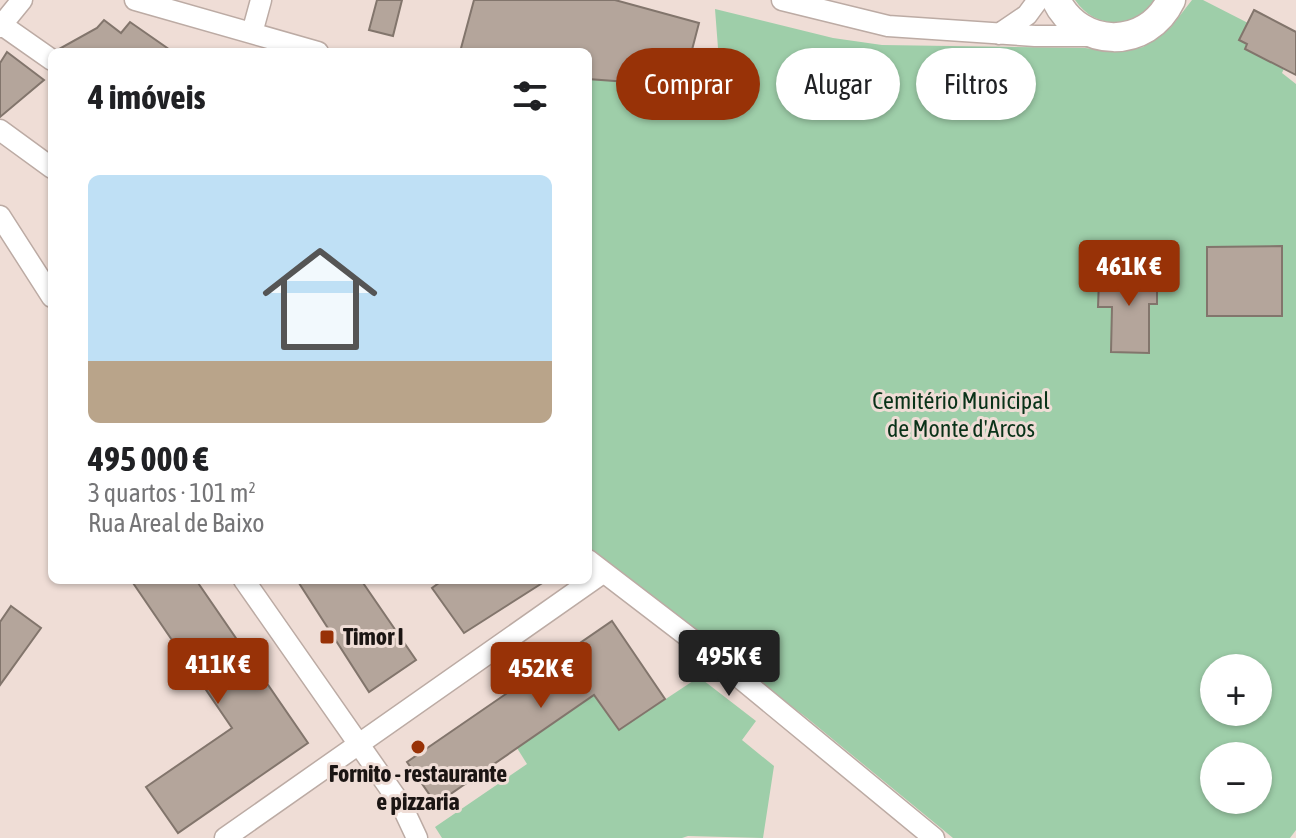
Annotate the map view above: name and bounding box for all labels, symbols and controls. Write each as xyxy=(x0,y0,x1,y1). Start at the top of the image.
chip: Comprar xyxy=(616,48,760,120)
chip: Alugar xyxy=(776,48,900,120)
chip: Filtros xyxy=(916,48,1036,120)
icon: filters xyxy=(508,74,552,118)
text: 4 imóveis xyxy=(88,77,206,116)
icon: home xyxy=(248,227,392,371)
pin: 461K € xyxy=(1064,240,1194,308)
text: 461K € xyxy=(1097,251,1161,281)
park label: Cemitério Municipal de Monte d'Arcos xyxy=(872,387,1050,442)
text: 495 000 € xyxy=(88,439,209,478)
text: 3 quartos · 101 m² xyxy=(88,478,256,508)
text: Rua Areal de Baixo xyxy=(88,508,265,538)
place label: Timor I xyxy=(343,623,404,650)
marker: Timor I xyxy=(318,628,336,646)
pin: 495K € xyxy=(664,630,794,698)
pin: 411K € xyxy=(153,638,283,706)
text: 495K € xyxy=(697,641,761,671)
pin: 452K € xyxy=(476,642,606,710)
text: 411K € xyxy=(186,649,250,679)
text: 452K € xyxy=(509,653,573,683)
map controls xyxy=(1200,654,1272,814)
button: + xyxy=(1200,654,1272,726)
marker: Fornito - restaurante e pizzaria xyxy=(409,738,427,756)
button: − xyxy=(1200,742,1272,814)
place label: Fornito - restaurante e pizzaria xyxy=(329,760,507,815)

